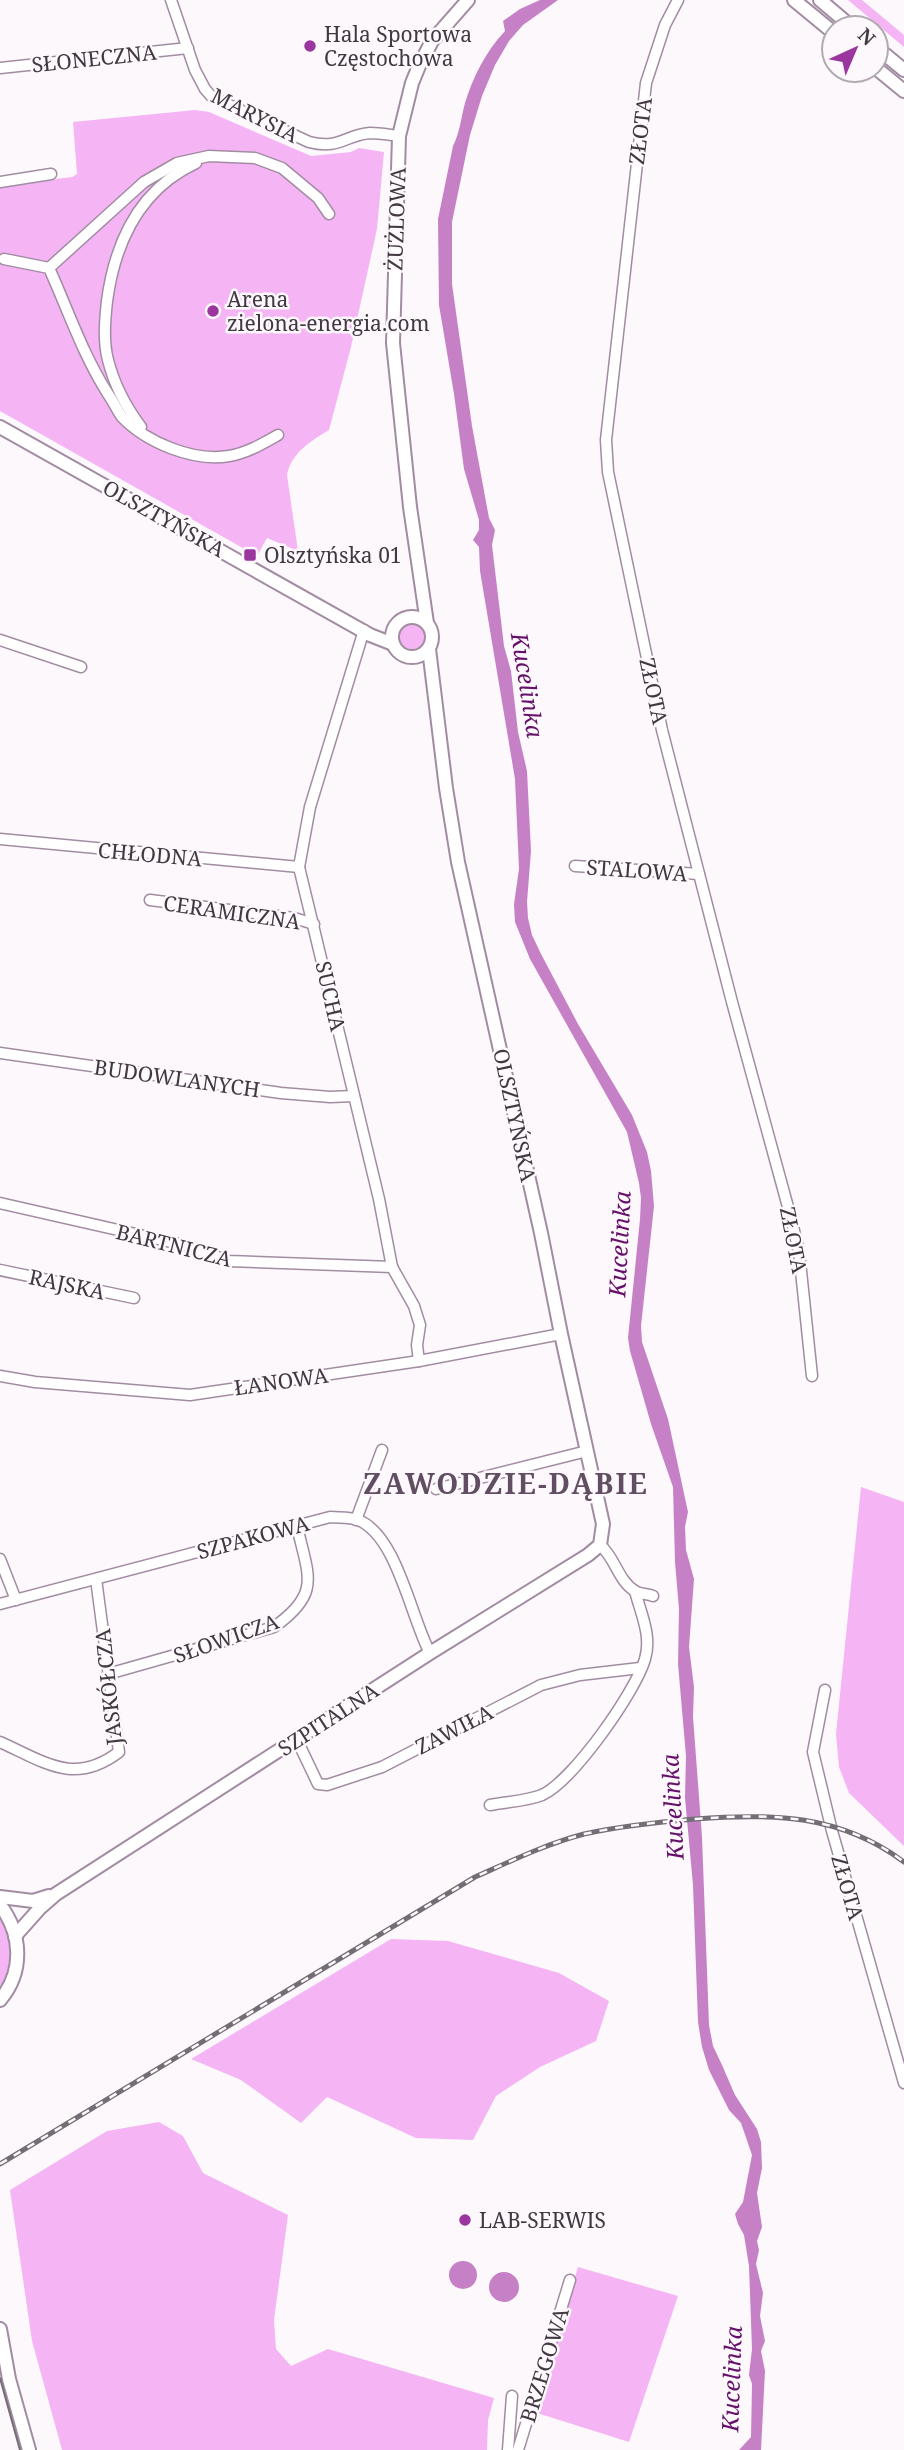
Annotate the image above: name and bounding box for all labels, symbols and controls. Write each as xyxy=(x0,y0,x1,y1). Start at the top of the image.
north arrow xyxy=(820,14,890,84)
place label: Hala Sportowa Częstochowa xyxy=(324,20,472,72)
text: N xyxy=(852,22,881,51)
street label: SŁONECZNA xyxy=(30,38,158,78)
marker: Hala Sportowa Częstochowa xyxy=(302,38,318,54)
street label: MARYSIA xyxy=(207,81,304,149)
street label: ZŁOTA xyxy=(622,96,658,166)
street label: ŻUŻLOWA xyxy=(380,167,412,271)
place label: Arena zielona-energia.com xyxy=(227,285,430,337)
marker: Arena zielona-energia.com xyxy=(205,303,221,319)
street label: OLSZTYŃSKA xyxy=(98,473,230,563)
place label: Olsztyńska 01 xyxy=(264,541,402,569)
marker: Olsztyńska 01 xyxy=(242,547,258,563)
water label: Kucelinka xyxy=(504,629,552,741)
street label: ZŁOTA xyxy=(633,655,675,727)
street label: CHŁODNA xyxy=(97,836,203,873)
street label: STALOWA xyxy=(586,853,689,888)
street label: CERAMICZNA xyxy=(162,889,303,936)
street label: SUCHA xyxy=(309,958,353,1034)
street label: OLSZTYŃSKA xyxy=(487,1046,543,1184)
street label: BUDOWLANYCH xyxy=(92,1053,262,1103)
water label: Kucelinka xyxy=(600,1189,638,1299)
street label: ZŁOTA xyxy=(774,1204,814,1276)
street label: BARTNICZA xyxy=(113,1217,235,1273)
street label: RAJSKA xyxy=(26,1262,108,1306)
street label: ŁANOWA xyxy=(232,1361,330,1401)
district label: ZAWODZIE-DĄBIE xyxy=(363,1464,649,1502)
street label: SZPAKOWA xyxy=(194,1509,312,1565)
street label: SŁOWICZA xyxy=(170,1607,283,1669)
street label: JASKÓŁCZA xyxy=(88,1627,128,1748)
street label: SZPITALNA xyxy=(272,1676,384,1762)
street label: ZAWIŁA xyxy=(411,1698,498,1760)
water label: Kucelinka xyxy=(653,1752,691,1862)
street label: ZŁOTA xyxy=(825,1851,871,1923)
place label: LAB-SERWIS xyxy=(479,2206,606,2234)
marker: LAB-SERWIS xyxy=(457,2212,473,2228)
street label: BRZEGOWA xyxy=(513,2304,575,2426)
water label: Kucelinka xyxy=(713,2325,749,2434)

